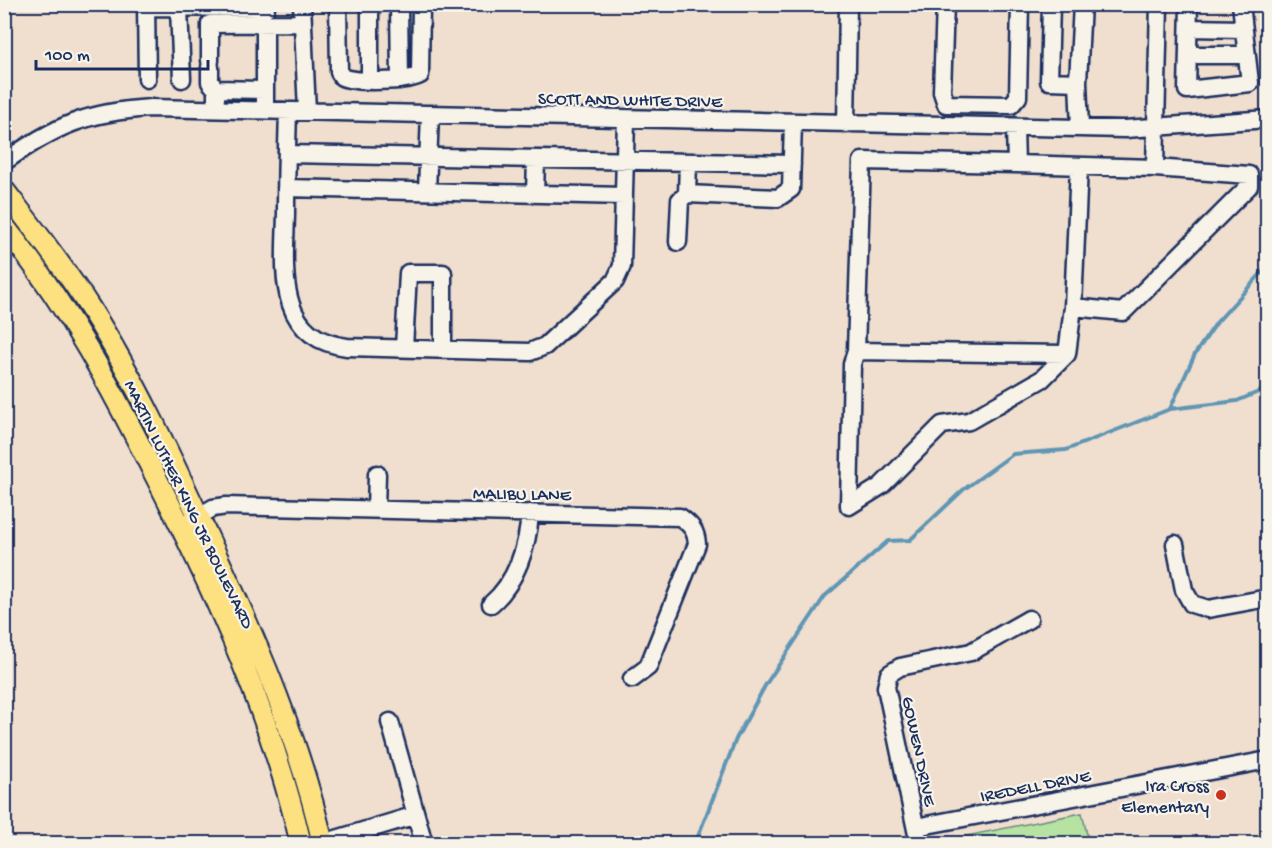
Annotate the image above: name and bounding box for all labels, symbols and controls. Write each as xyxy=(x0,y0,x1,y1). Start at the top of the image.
scale bar xyxy=(36,33,208,71)
text: 100 m xyxy=(44,46,90,67)
street label: SCOTT AND WHITE DRIVE xyxy=(538,89,723,114)
street label: MARTIN LUTHER KING JR BOULEVARD xyxy=(118,377,257,633)
street label: MALIBU LANE xyxy=(473,484,572,507)
street label: GOWEN DRIVE xyxy=(896,695,940,809)
street label: IREDELL DRIVE xyxy=(978,766,1093,808)
place label: Ira Cross Elementary xyxy=(1121,777,1210,819)
marker: Ira Cross Elementary xyxy=(1214,788,1228,802)

